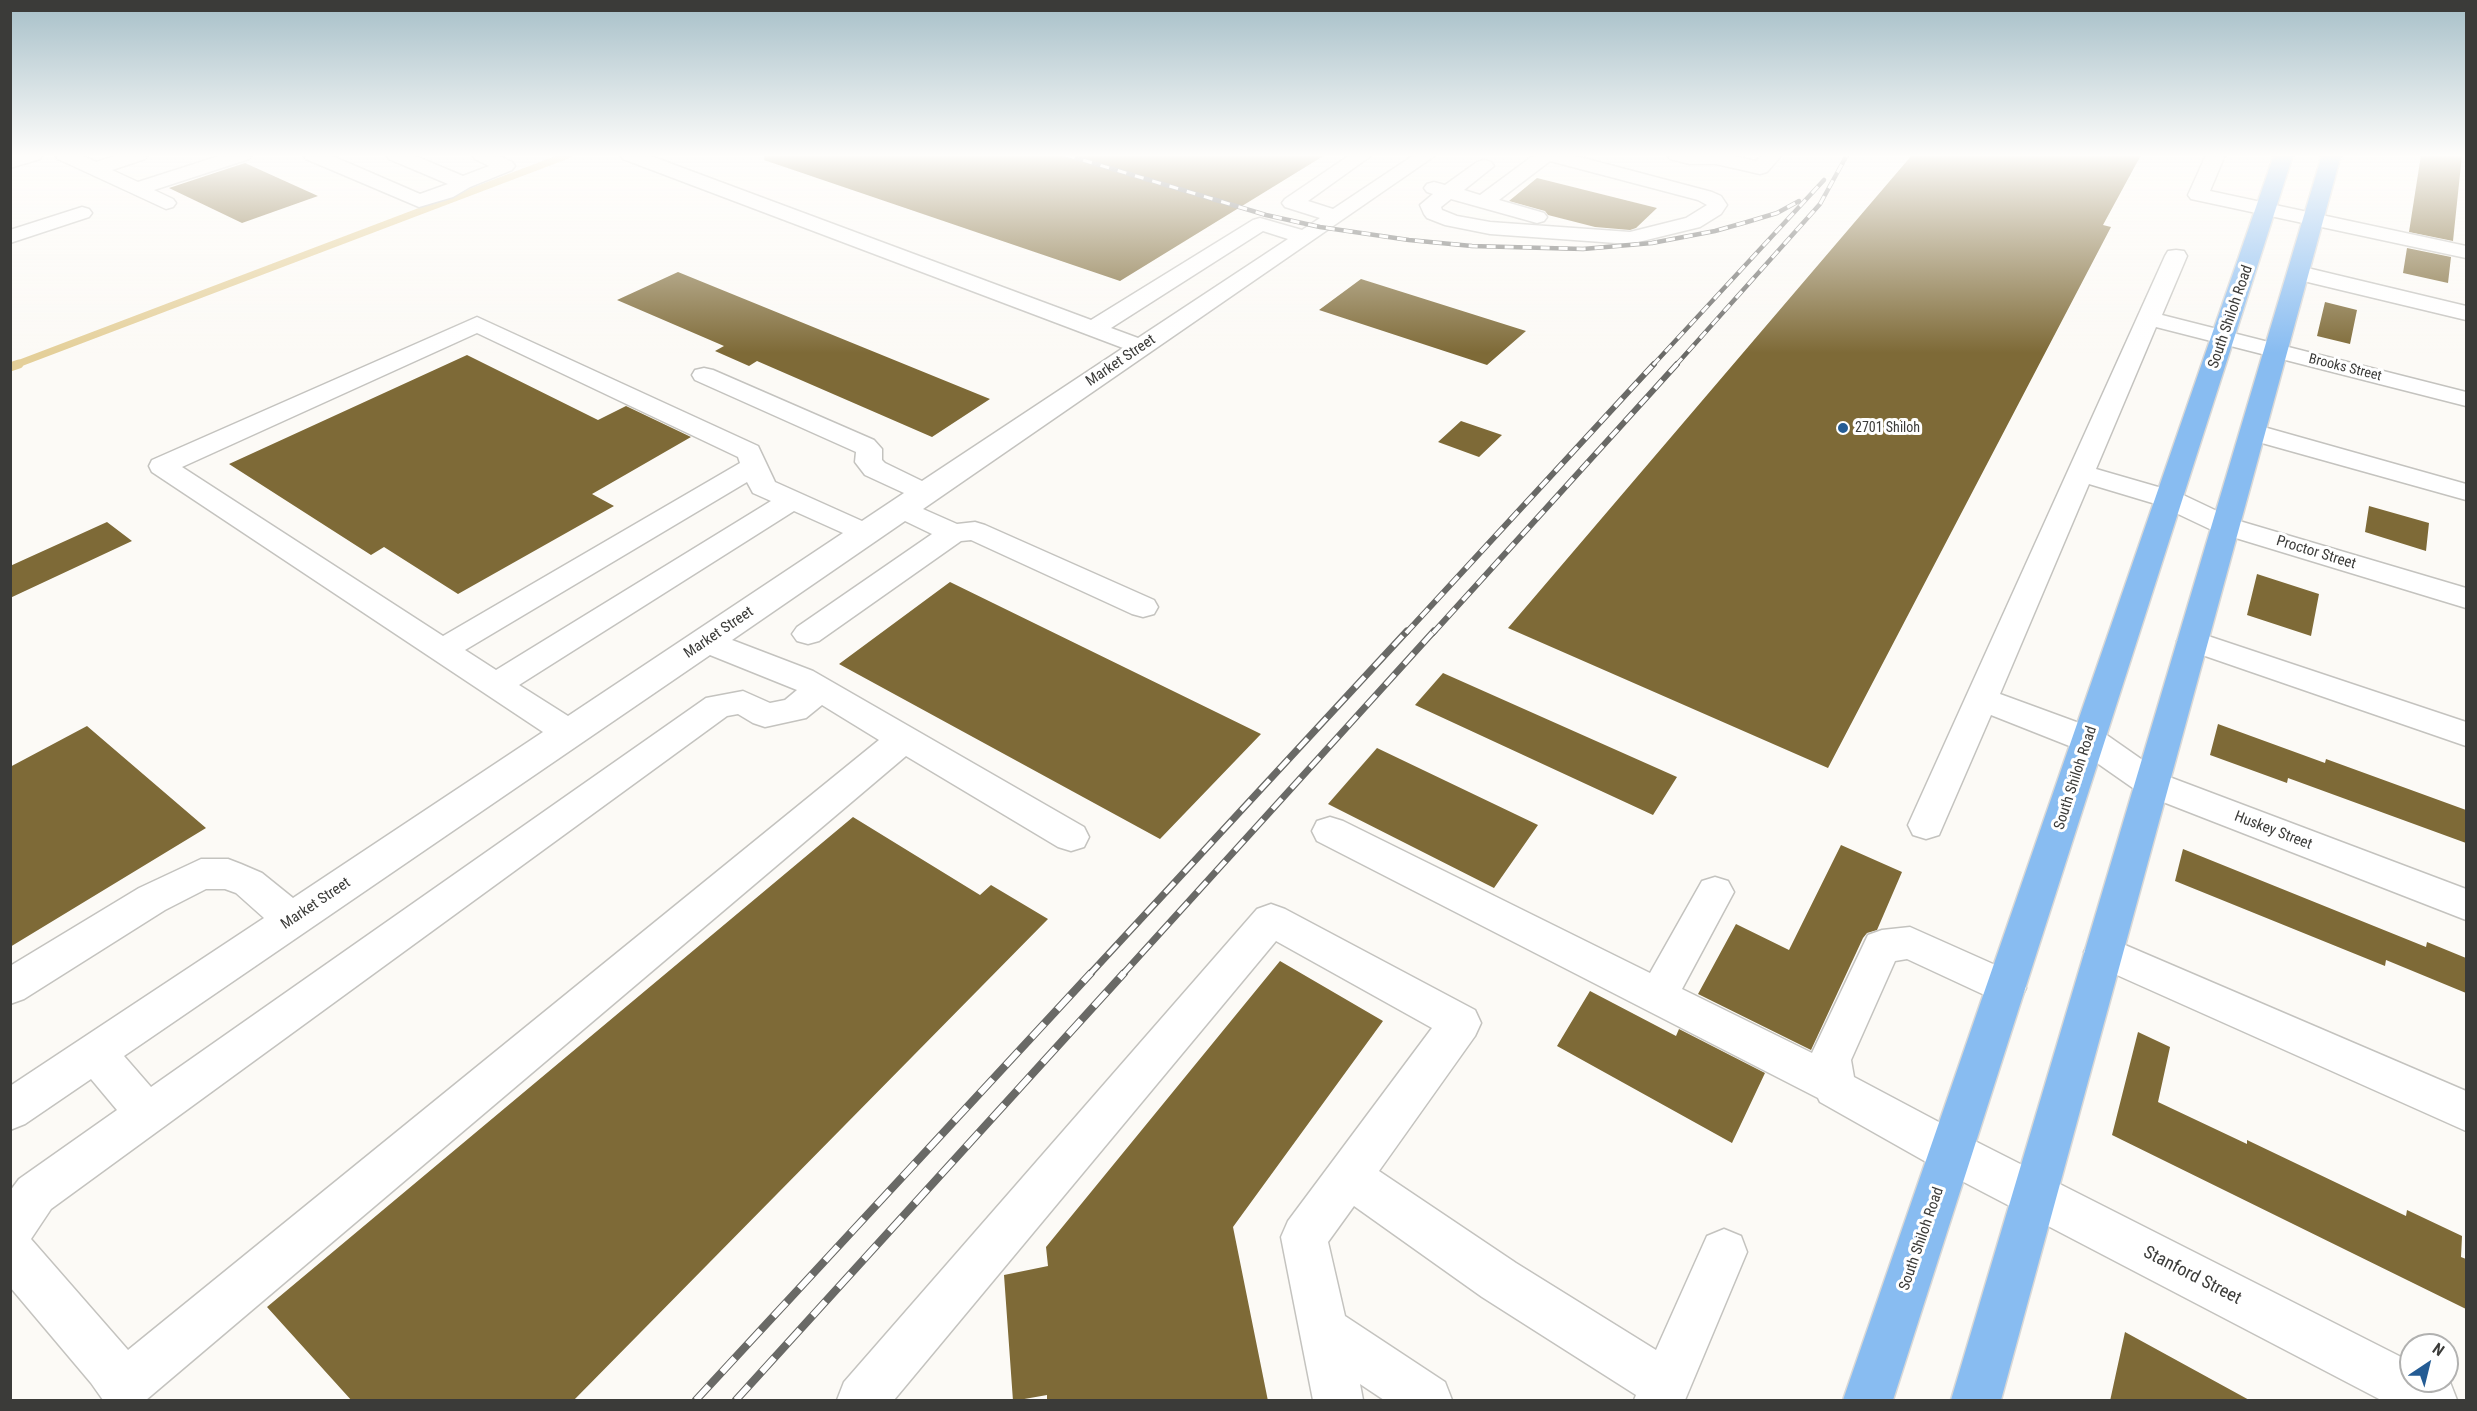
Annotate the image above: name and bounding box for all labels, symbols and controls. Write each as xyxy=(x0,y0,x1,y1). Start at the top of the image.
street label: South Shiloh Road xyxy=(2205,263,2257,371)
street label: Market Street xyxy=(1083,331,1159,391)
street label: Brooks Street xyxy=(2307,351,2383,385)
place label: 2701 Shiloh xyxy=(1855,420,1920,436)
marker: 2701 Shiloh xyxy=(1836,421,1850,435)
street label: Proctor Street xyxy=(2274,532,2358,574)
street label: Market Street xyxy=(681,603,757,663)
street label: South Shiloh Road xyxy=(2051,724,2101,832)
street label: Huskey Street xyxy=(2232,808,2314,854)
street label: Market Street xyxy=(278,874,354,934)
street label: South Shiloh Road xyxy=(1896,1185,1948,1293)
street label: Stanford Street xyxy=(2139,1242,2245,1310)
north arrow xyxy=(2399,1333,2459,1393)
text: N xyxy=(2429,1339,2448,1360)

